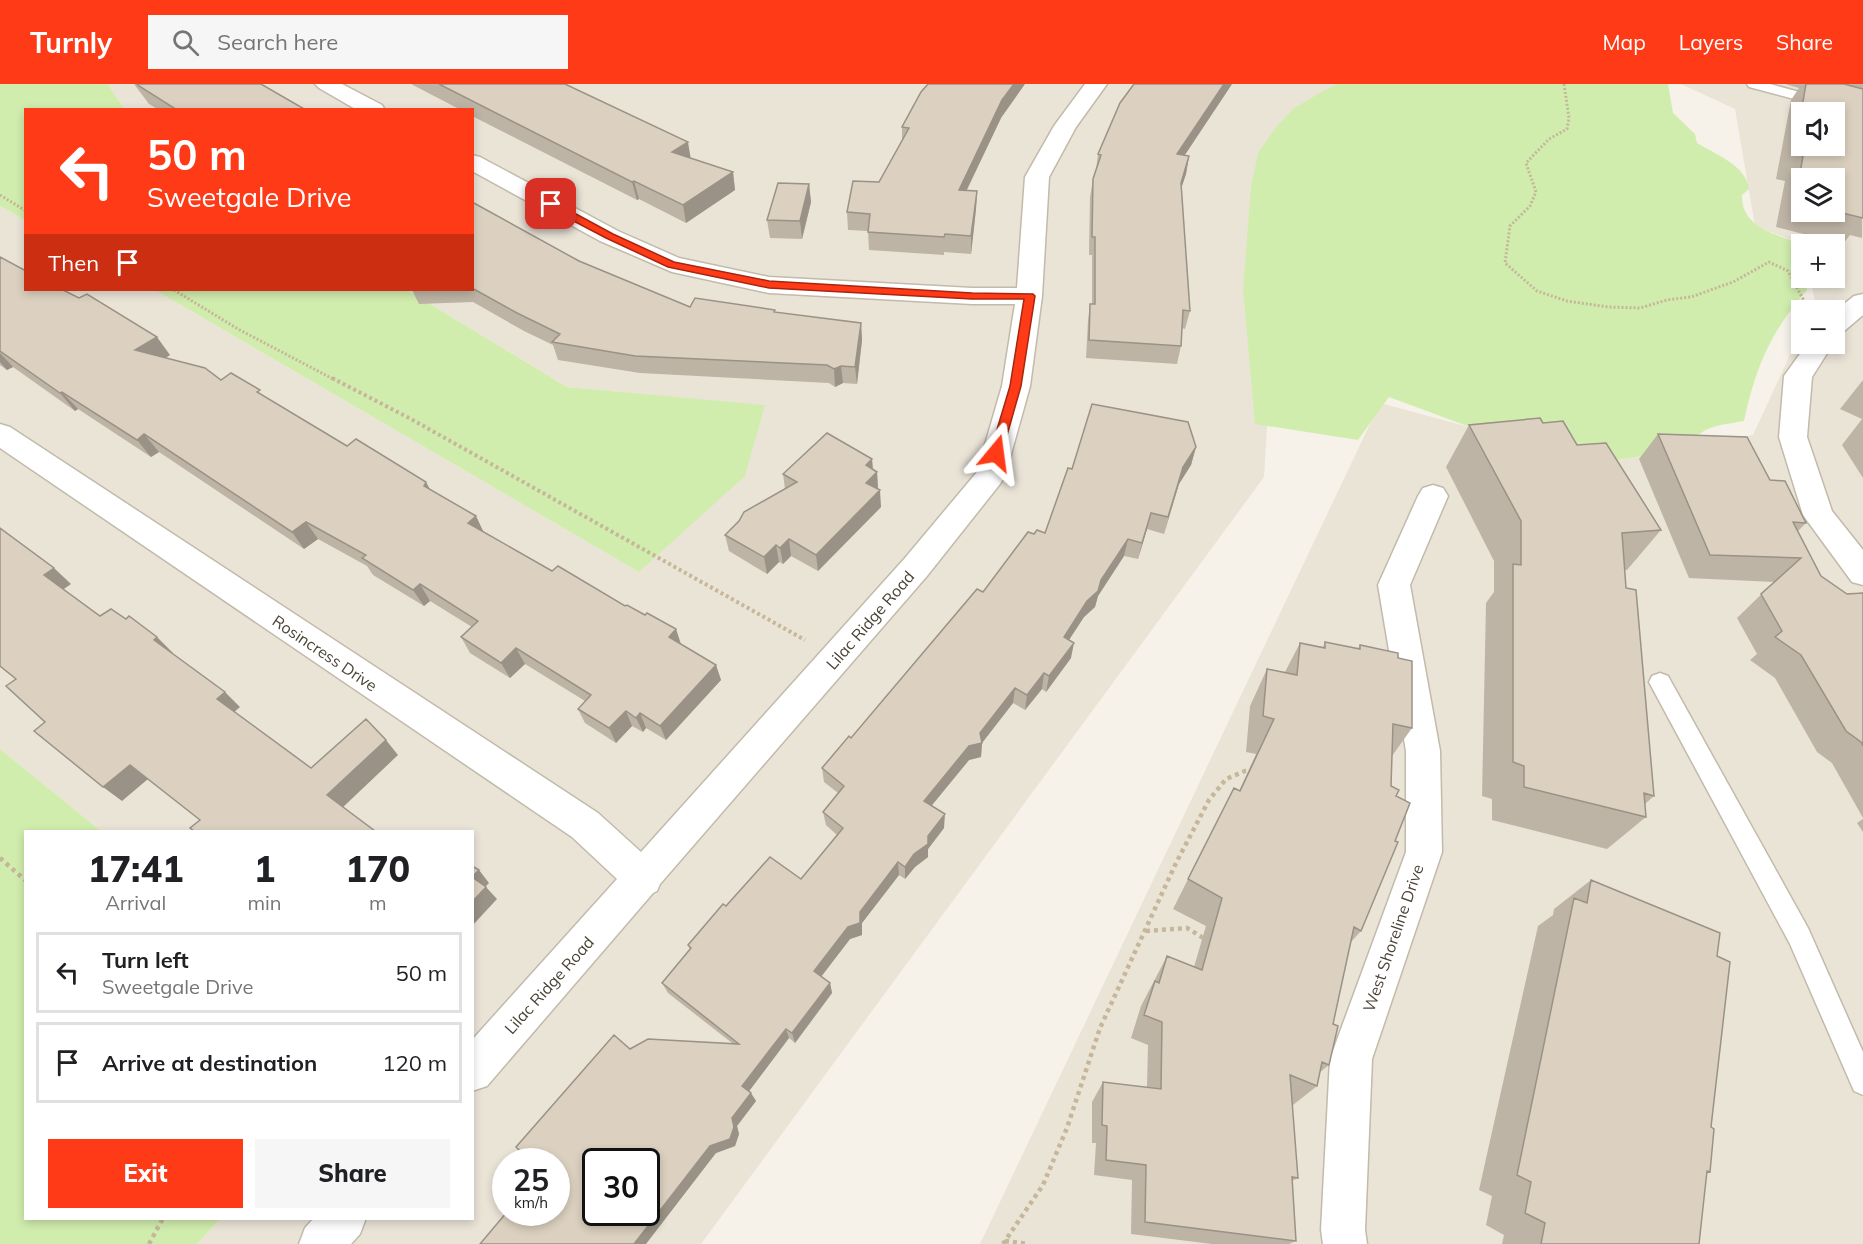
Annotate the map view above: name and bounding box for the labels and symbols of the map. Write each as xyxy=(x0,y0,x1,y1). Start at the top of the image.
pin xyxy=(525,178,576,229)
position arrow xyxy=(964,421,1028,485)
street label: Lilac Ridge Road xyxy=(822,567,918,673)
street label: Rosincress Drive xyxy=(269,611,381,695)
street label: West Shoreline Drive xyxy=(1358,862,1428,1014)
street label: Lilac Ridge Road xyxy=(500,932,598,1038)
speed limit sign: 30 xyxy=(582,1148,660,1226)

